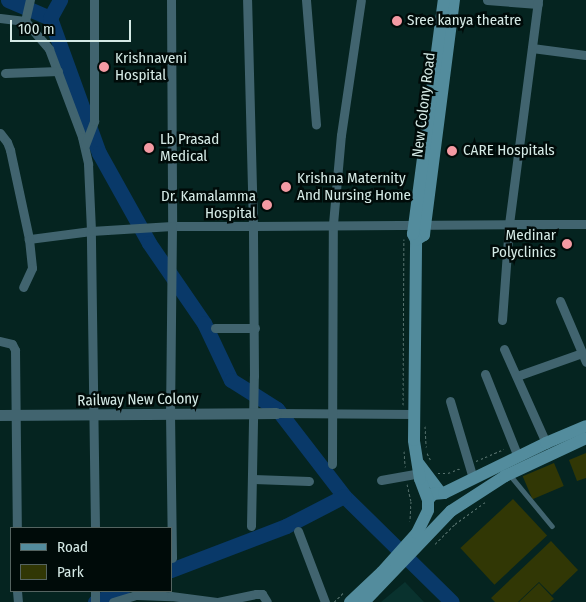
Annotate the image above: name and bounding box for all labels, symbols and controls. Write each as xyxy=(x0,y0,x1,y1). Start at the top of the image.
scale bar xyxy=(12,10,134,42)
place label: Sree kanya theatre xyxy=(407,12,521,30)
marker: Sree kanya theatre xyxy=(391,15,403,27)
text: 100 m xyxy=(18,20,55,38)
place label: Krishnaveni Hospital xyxy=(115,49,187,84)
street label: New Colony Road xyxy=(409,51,439,159)
marker: Krishnaveni Hospital xyxy=(97,60,111,74)
place label: Lb Prasad Medical xyxy=(160,130,219,165)
marker: Lb Prasad Medical xyxy=(142,141,156,155)
place label: CARE Hospitals xyxy=(463,142,555,160)
marker: CARE Hospitals xyxy=(445,144,459,158)
place label: Krishna Maternity And Nursing Home xyxy=(297,169,411,204)
marker: Krishna Maternity And Nursing Home xyxy=(279,180,293,194)
place label: Dr. Kamalamma Hospital xyxy=(161,187,256,222)
marker: Dr. Kamalamma Hospital xyxy=(260,198,274,212)
place label: Medinar Polyclinics xyxy=(492,226,556,261)
marker: Medinar Polyclinics xyxy=(560,237,574,251)
street label: Railway New Colony xyxy=(77,390,199,410)
legend xyxy=(10,527,172,592)
text: Road xyxy=(57,538,88,556)
text: Park xyxy=(57,563,84,581)

